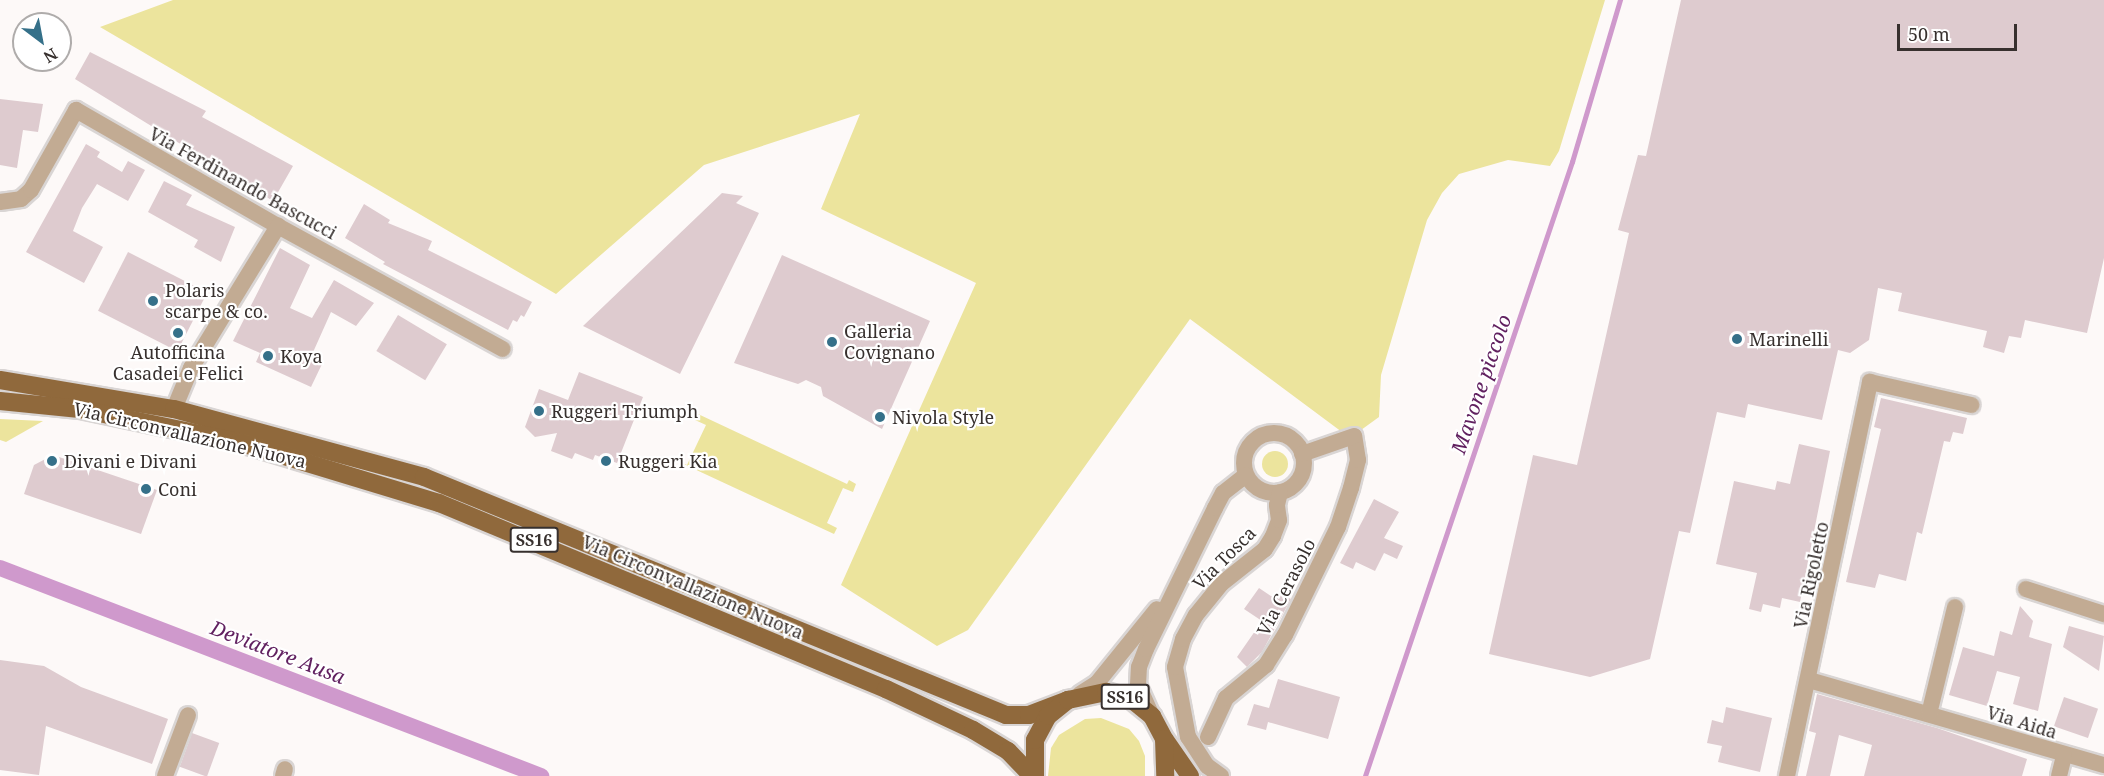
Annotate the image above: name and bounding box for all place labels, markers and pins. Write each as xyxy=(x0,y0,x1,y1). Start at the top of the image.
place label: Polaris scarpe & co. xyxy=(165,280,268,322)
marker: Polaris scarpe & co. xyxy=(146,294,160,308)
place label: Galleria Covignano xyxy=(844,321,935,364)
marker: Autofficina Casadei e Felici xyxy=(171,326,185,340)
place label: Marinelli xyxy=(1749,328,1828,350)
marker: Marinelli xyxy=(1730,332,1744,346)
marker: Galleria Covignano xyxy=(825,335,839,349)
place label: Autofficina Casadei e Felici xyxy=(113,342,243,385)
place label: Koya xyxy=(280,345,323,367)
marker: Koya xyxy=(261,349,275,363)
place label: Ruggeri Triumph xyxy=(551,400,698,422)
marker: Ruggeri Triumph xyxy=(532,404,546,418)
place label: Nivola Style xyxy=(892,406,994,428)
marker: Nivola Style xyxy=(873,410,887,424)
place label: Divani e Divani xyxy=(64,450,197,472)
place label: Ruggeri Kia xyxy=(618,450,718,472)
marker: Divani e Divani xyxy=(45,454,59,468)
marker: Ruggeri Kia xyxy=(599,454,613,468)
place label: Coni xyxy=(158,478,197,500)
marker: Coni xyxy=(139,482,153,496)

